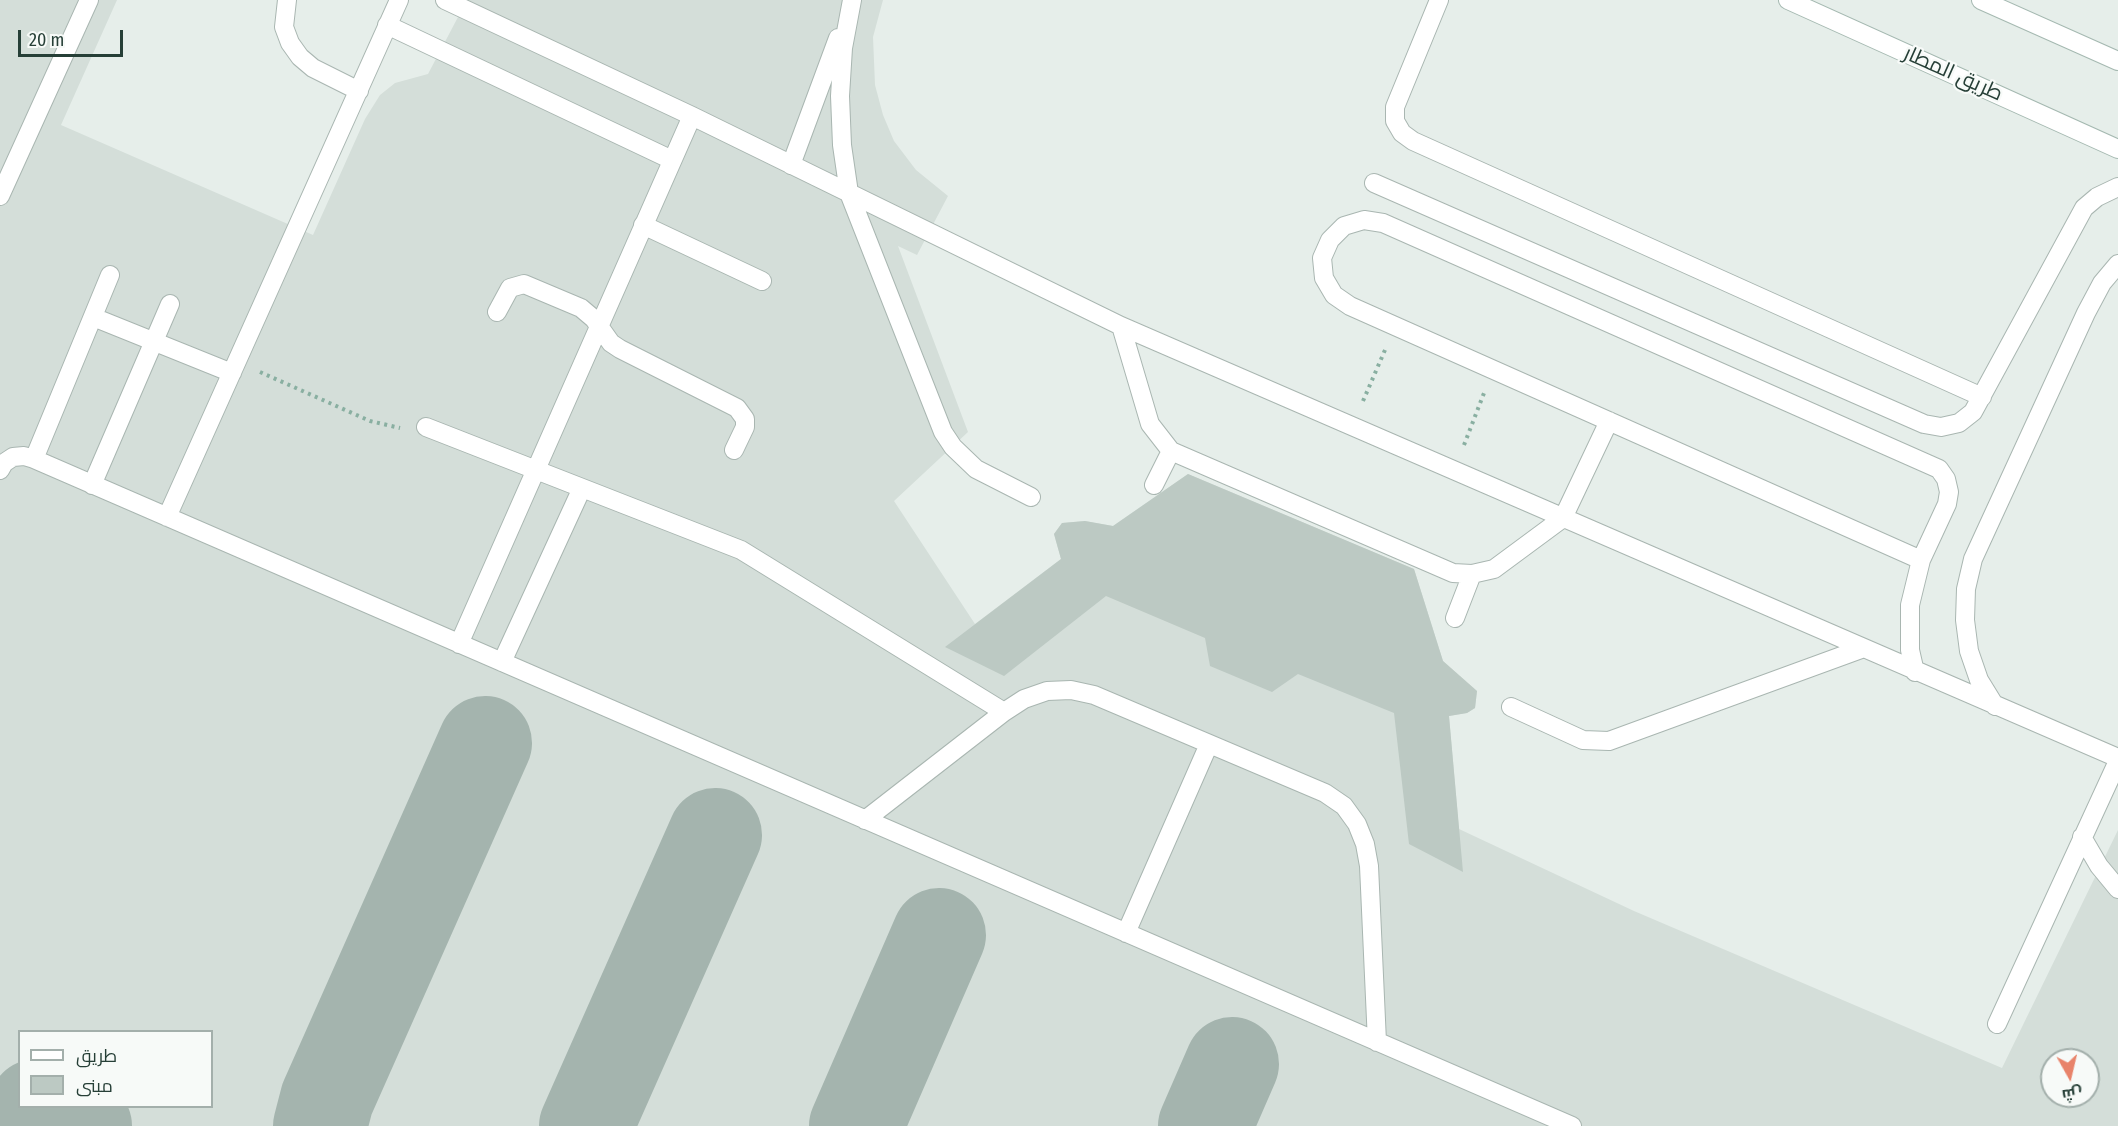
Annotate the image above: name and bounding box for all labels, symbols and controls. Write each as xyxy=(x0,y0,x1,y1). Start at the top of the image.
scale bar xyxy=(21,18,126,56)
text: 20 m xyxy=(29,29,64,51)
street label: طريق المطار xyxy=(1899,41,2007,107)
legend xyxy=(18,1030,213,1108)
text: طريق xyxy=(76,1045,117,1067)
north arrow xyxy=(2040,1048,2100,1108)
text: مبنى xyxy=(76,1075,113,1097)
text: ش xyxy=(2061,1084,2084,1105)

